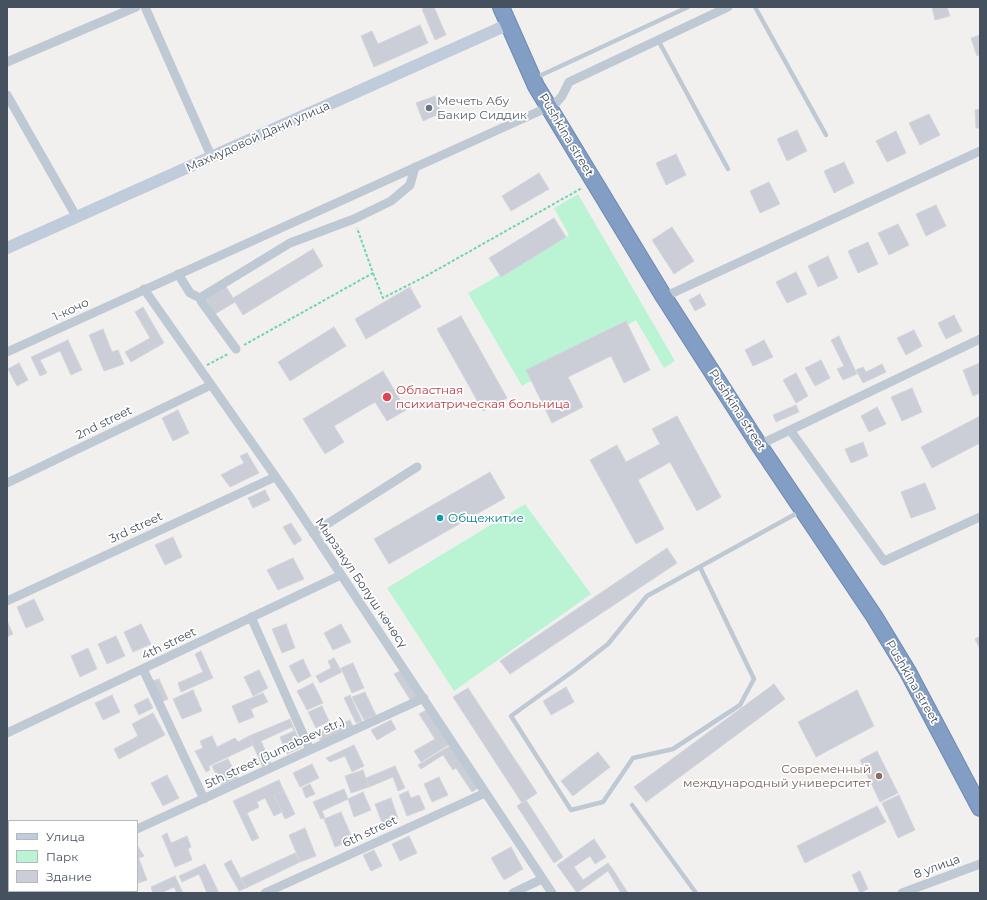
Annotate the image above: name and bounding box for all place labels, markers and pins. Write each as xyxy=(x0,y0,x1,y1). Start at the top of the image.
place label: Мечеть Абу Бакир Сиддик xyxy=(437,94,527,122)
marker: Мечеть Абу Бакир Сиддик xyxy=(424,103,434,113)
place label: Областная психиатрическая больница xyxy=(396,383,570,411)
marker: Областная психиатрическая больница xyxy=(381,391,393,403)
place label: Общежитие xyxy=(448,511,524,525)
marker: Общежитие xyxy=(435,513,445,523)
place label: Современный международный университет xyxy=(683,762,871,790)
marker: Современный международный университет xyxy=(874,771,884,781)

